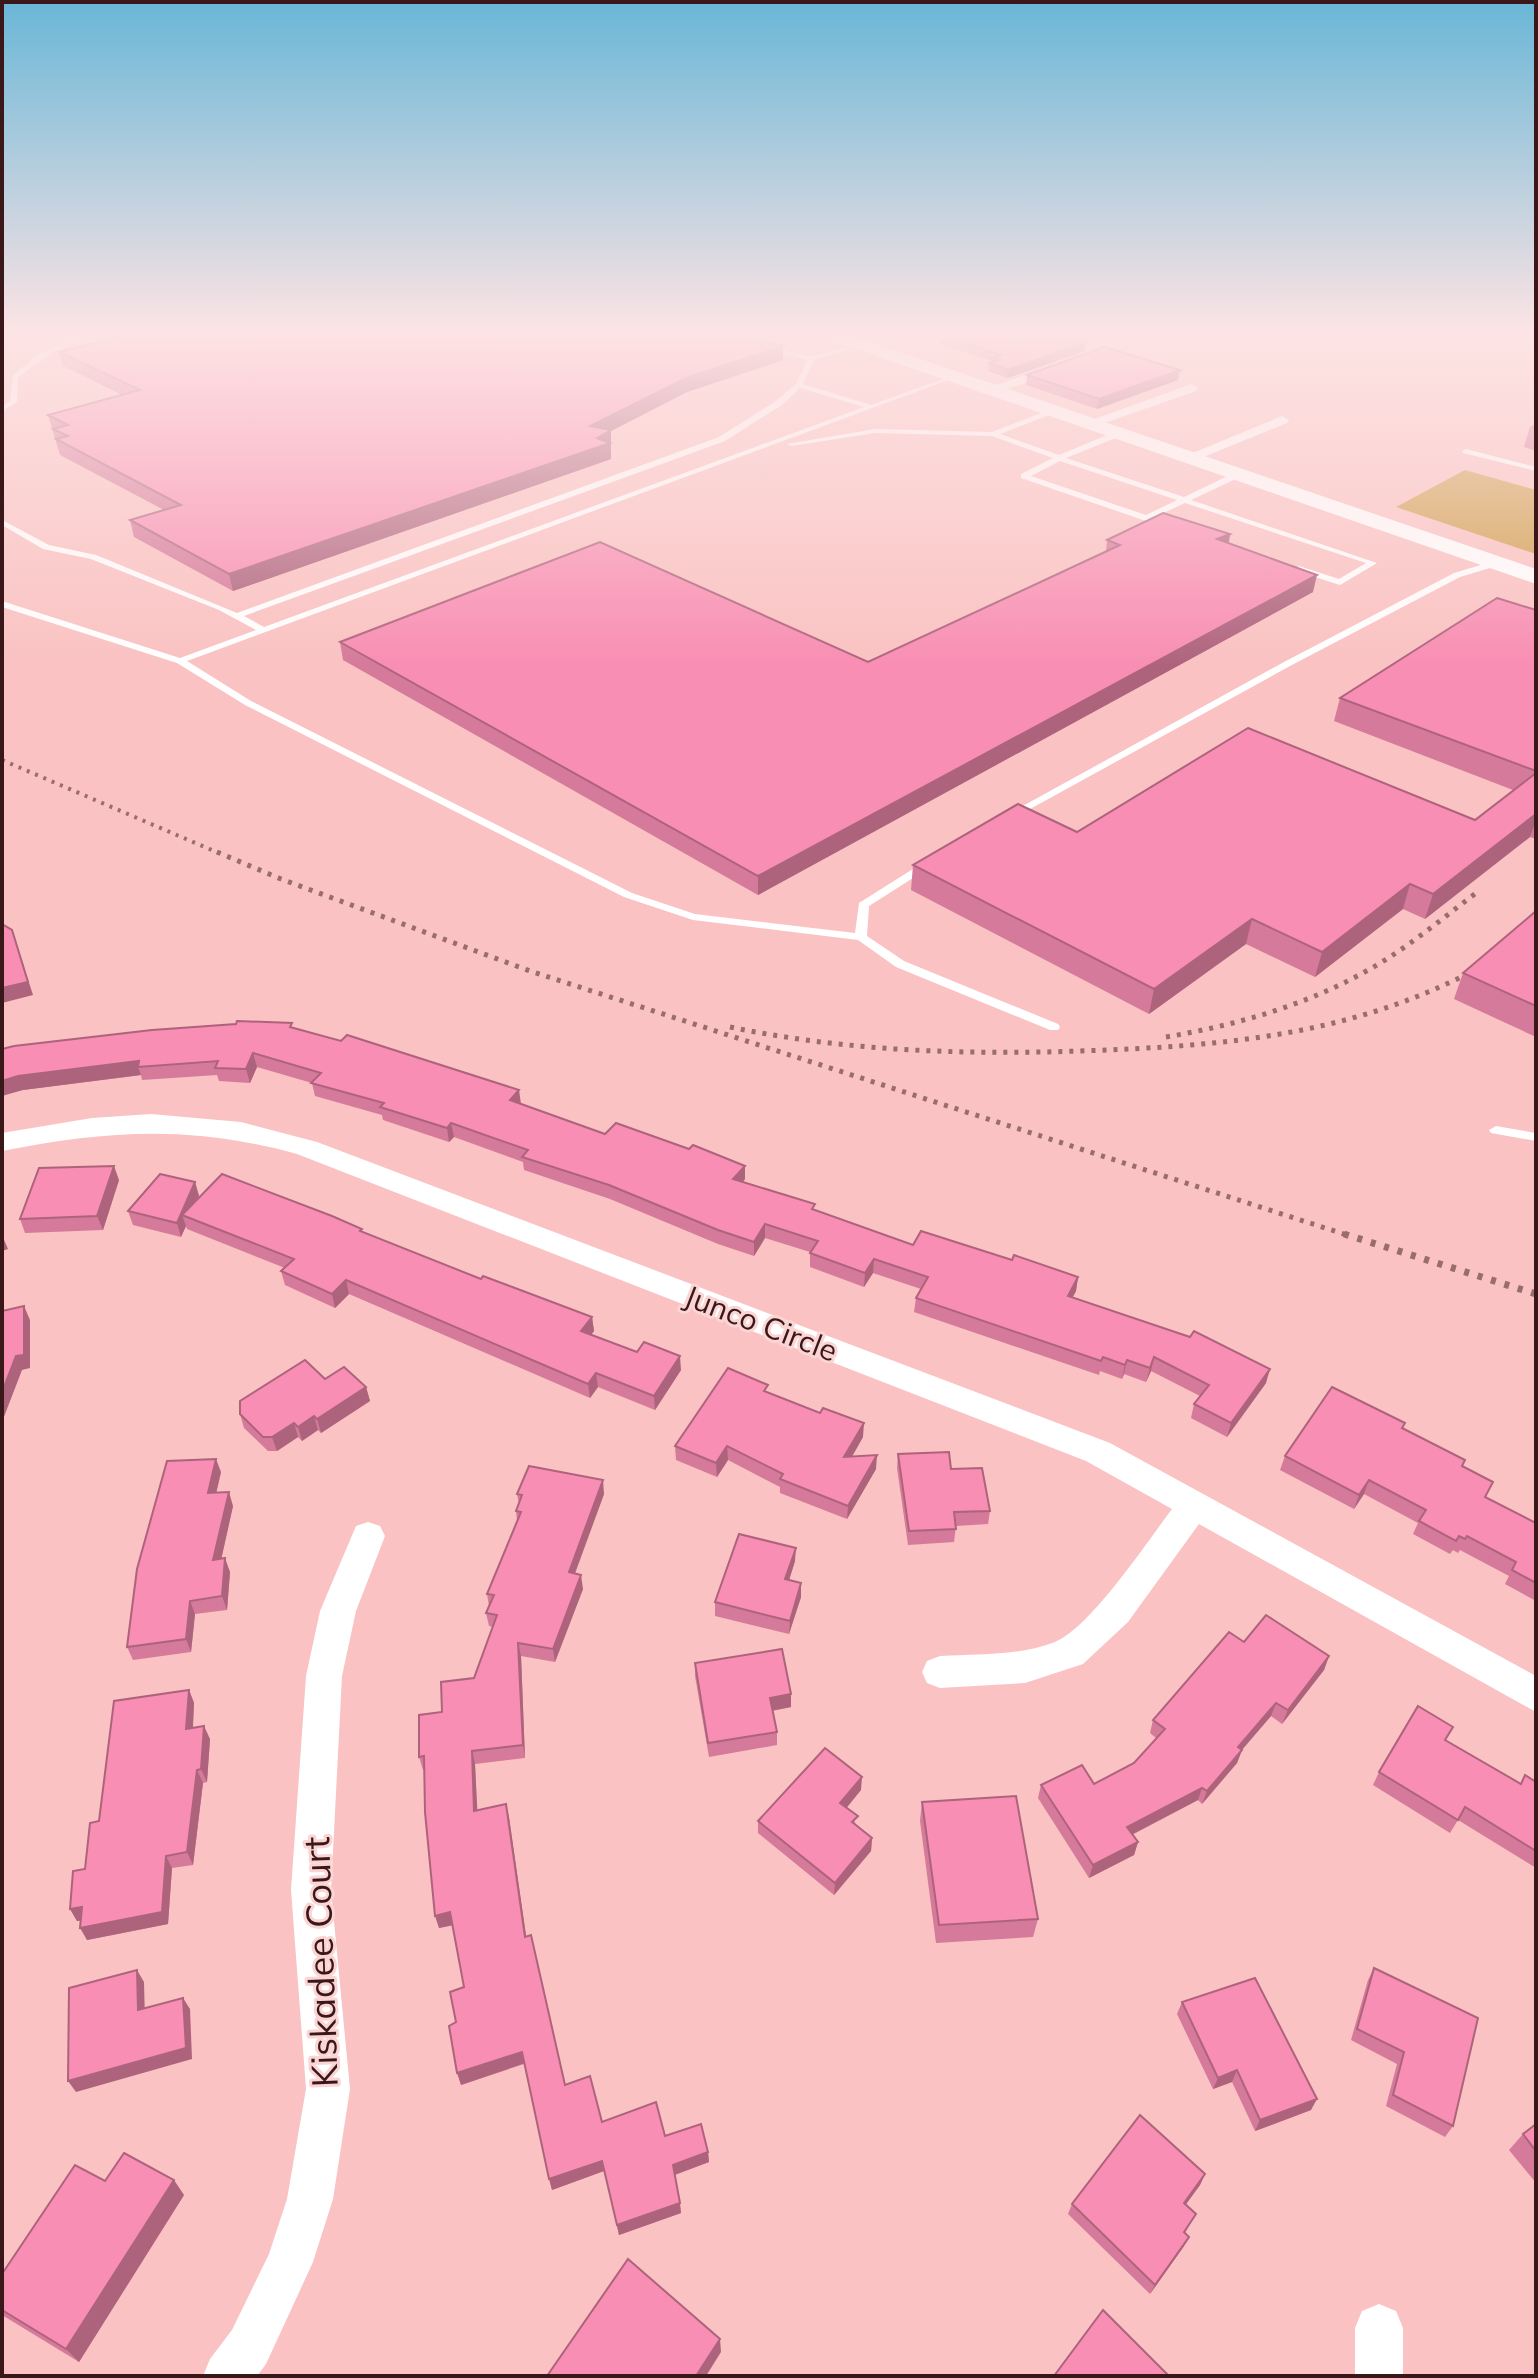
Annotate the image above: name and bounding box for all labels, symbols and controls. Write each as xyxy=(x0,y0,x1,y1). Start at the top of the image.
street label: Junco Circle xyxy=(679,1276,843,1370)
street label: Kiskadee Court xyxy=(293,1836,347,2088)

